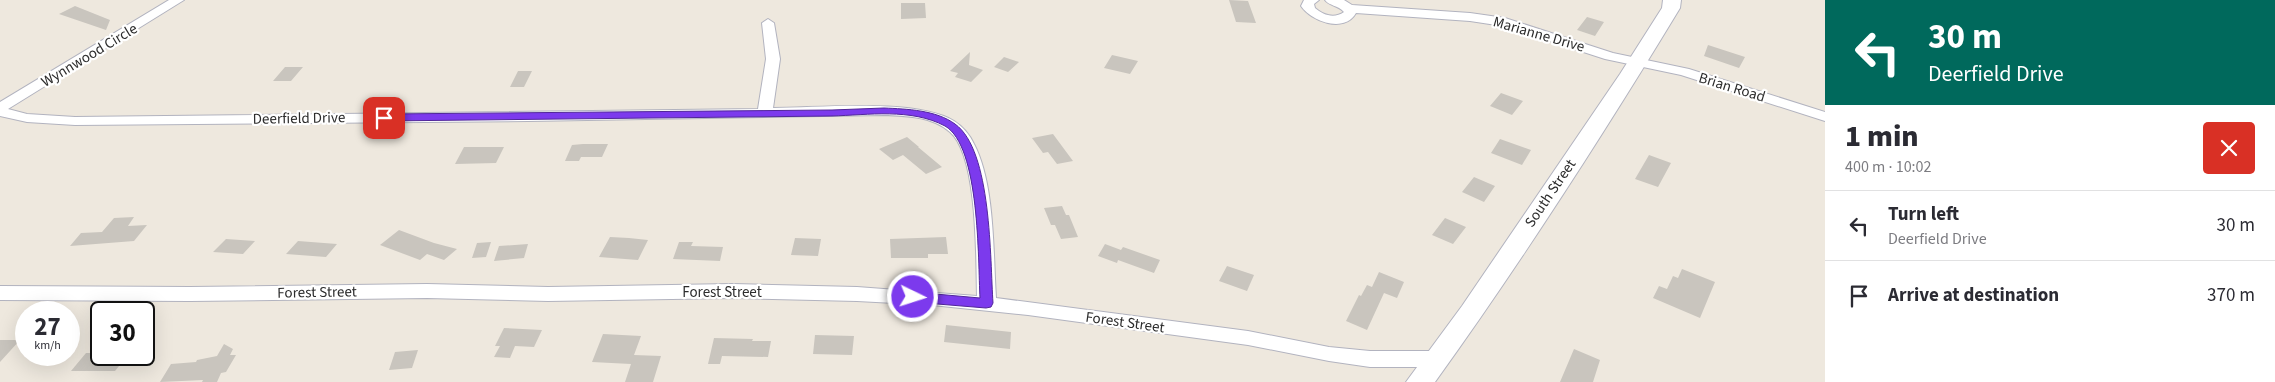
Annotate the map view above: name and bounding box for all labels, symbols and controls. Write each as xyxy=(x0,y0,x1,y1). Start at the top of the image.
street label: Marianne Drive xyxy=(1491,11,1587,58)
text: 30 m xyxy=(1928,12,2002,62)
street label: Wynnwood Circle xyxy=(37,18,141,92)
icon: left xyxy=(1845,20,1910,85)
text: Deerfield Drive xyxy=(1928,58,2064,90)
street label: Brian Road xyxy=(1696,67,1768,108)
pin xyxy=(363,97,405,139)
icon: arrive xyxy=(370,104,398,132)
street label: Deerfield Drive xyxy=(253,107,345,130)
text: 1 min xyxy=(1845,115,1919,158)
button: close xyxy=(2203,122,2255,174)
street label: South Street xyxy=(1520,155,1581,232)
text: 400 m · 10:02 xyxy=(1845,156,1932,178)
text: Turn left xyxy=(1888,201,1959,228)
icon: left xyxy=(1845,212,1873,240)
text: 30 m xyxy=(2217,212,2255,239)
text: Deerfield Drive xyxy=(1888,228,1987,250)
position arrow xyxy=(886,270,938,322)
street label: Forest Street xyxy=(277,281,357,304)
street label: Forest Street xyxy=(682,282,762,303)
icon: arrive xyxy=(1845,282,1873,310)
text: Arrive at destination xyxy=(1888,282,2059,309)
text: 370 m xyxy=(2207,282,2255,309)
speed limit sign: 30 xyxy=(90,301,155,366)
street label: Forest Street xyxy=(1084,307,1166,338)
text: 27 xyxy=(34,309,61,345)
text: km/h xyxy=(34,337,61,354)

